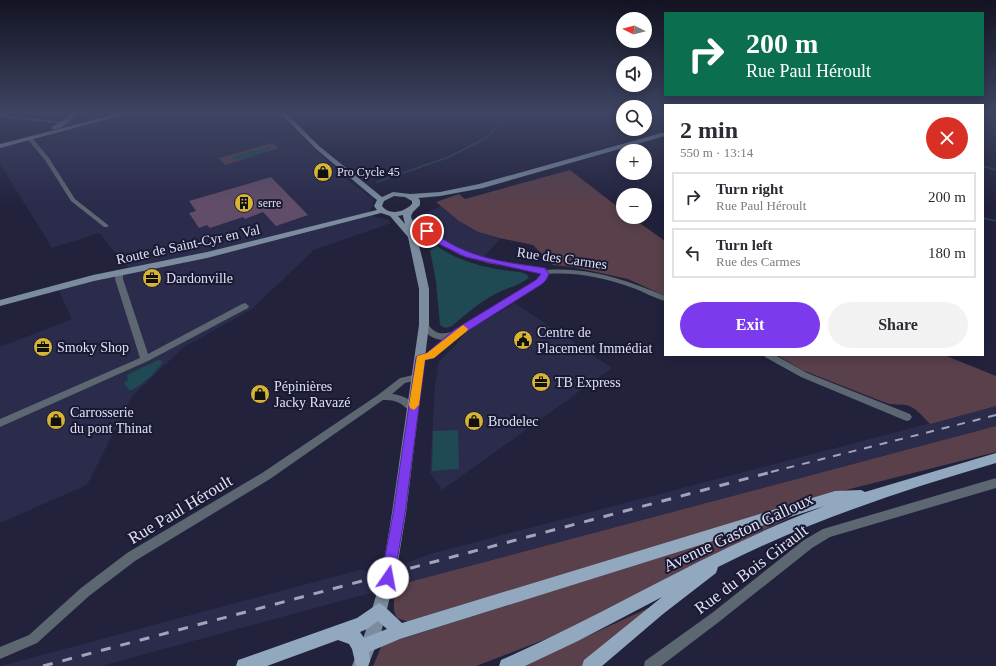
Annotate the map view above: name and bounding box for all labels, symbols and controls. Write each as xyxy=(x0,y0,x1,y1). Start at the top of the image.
north arrow xyxy=(616,12,652,48)
map controls xyxy=(616,12,652,224)
icon: right xyxy=(680,28,732,80)
text: 200 m xyxy=(746,28,818,59)
button: sound xyxy=(616,56,652,92)
text: Rue Paul Héroult xyxy=(746,61,871,81)
button: search xyxy=(616,100,652,136)
text: 2 min xyxy=(680,117,738,143)
button: close xyxy=(926,117,968,159)
button: + xyxy=(616,144,652,180)
text: 550 m · 13:14 xyxy=(680,145,753,160)
shop icon: Pro Cycle 45 xyxy=(312,161,334,183)
place label: Pro Cycle 45 xyxy=(337,165,400,179)
text: Turn right xyxy=(716,181,783,197)
icon: right xyxy=(682,186,704,208)
button: − xyxy=(616,188,652,224)
text: 200 m xyxy=(928,189,966,205)
building icon: serre xyxy=(233,192,255,214)
place label: serre xyxy=(258,196,281,210)
text: Rue Paul Héroult xyxy=(716,198,806,213)
pin xyxy=(410,214,444,248)
icon: arrive xyxy=(416,220,438,242)
street label: Route de Saint-Cyr en Val xyxy=(115,222,262,267)
text: Turn left xyxy=(716,237,773,253)
icon: left xyxy=(682,242,704,264)
street label: Rue des Carmes xyxy=(516,245,608,272)
text: 180 m xyxy=(928,245,966,261)
text: Rue des Carmes xyxy=(716,254,800,269)
office icon: Dardonville xyxy=(141,267,163,289)
place label: Dardonville xyxy=(166,271,233,286)
button: Exit xyxy=(680,302,820,348)
button: Share xyxy=(828,302,968,348)
place label: Centre de Placement Immédiat xyxy=(537,325,653,356)
public building icon: Centre de Placement Immédiat xyxy=(512,329,534,351)
office icon: Smoky Shop xyxy=(32,336,54,358)
place label: Smoky Shop xyxy=(57,340,129,355)
office icon: TB Express xyxy=(530,371,552,393)
place label: TB Express xyxy=(555,375,621,390)
place label: Pépinières Jacky Ravazé xyxy=(274,379,351,410)
shop icon: Pépinières Jacky Ravazé xyxy=(249,383,271,405)
place label: Carrosserie du pont Thinat xyxy=(70,405,152,436)
shop icon: Carrosserie du pont Thinat xyxy=(45,409,67,431)
shop icon: Brodelec xyxy=(463,410,485,432)
place label: Brodelec xyxy=(488,414,539,429)
street label: Rue Paul Héroult xyxy=(125,471,236,548)
street label: Avenue Gaston Galloux xyxy=(660,489,817,576)
street label: Rue du Bois Girault xyxy=(691,521,812,618)
position arrow xyxy=(367,557,409,599)

